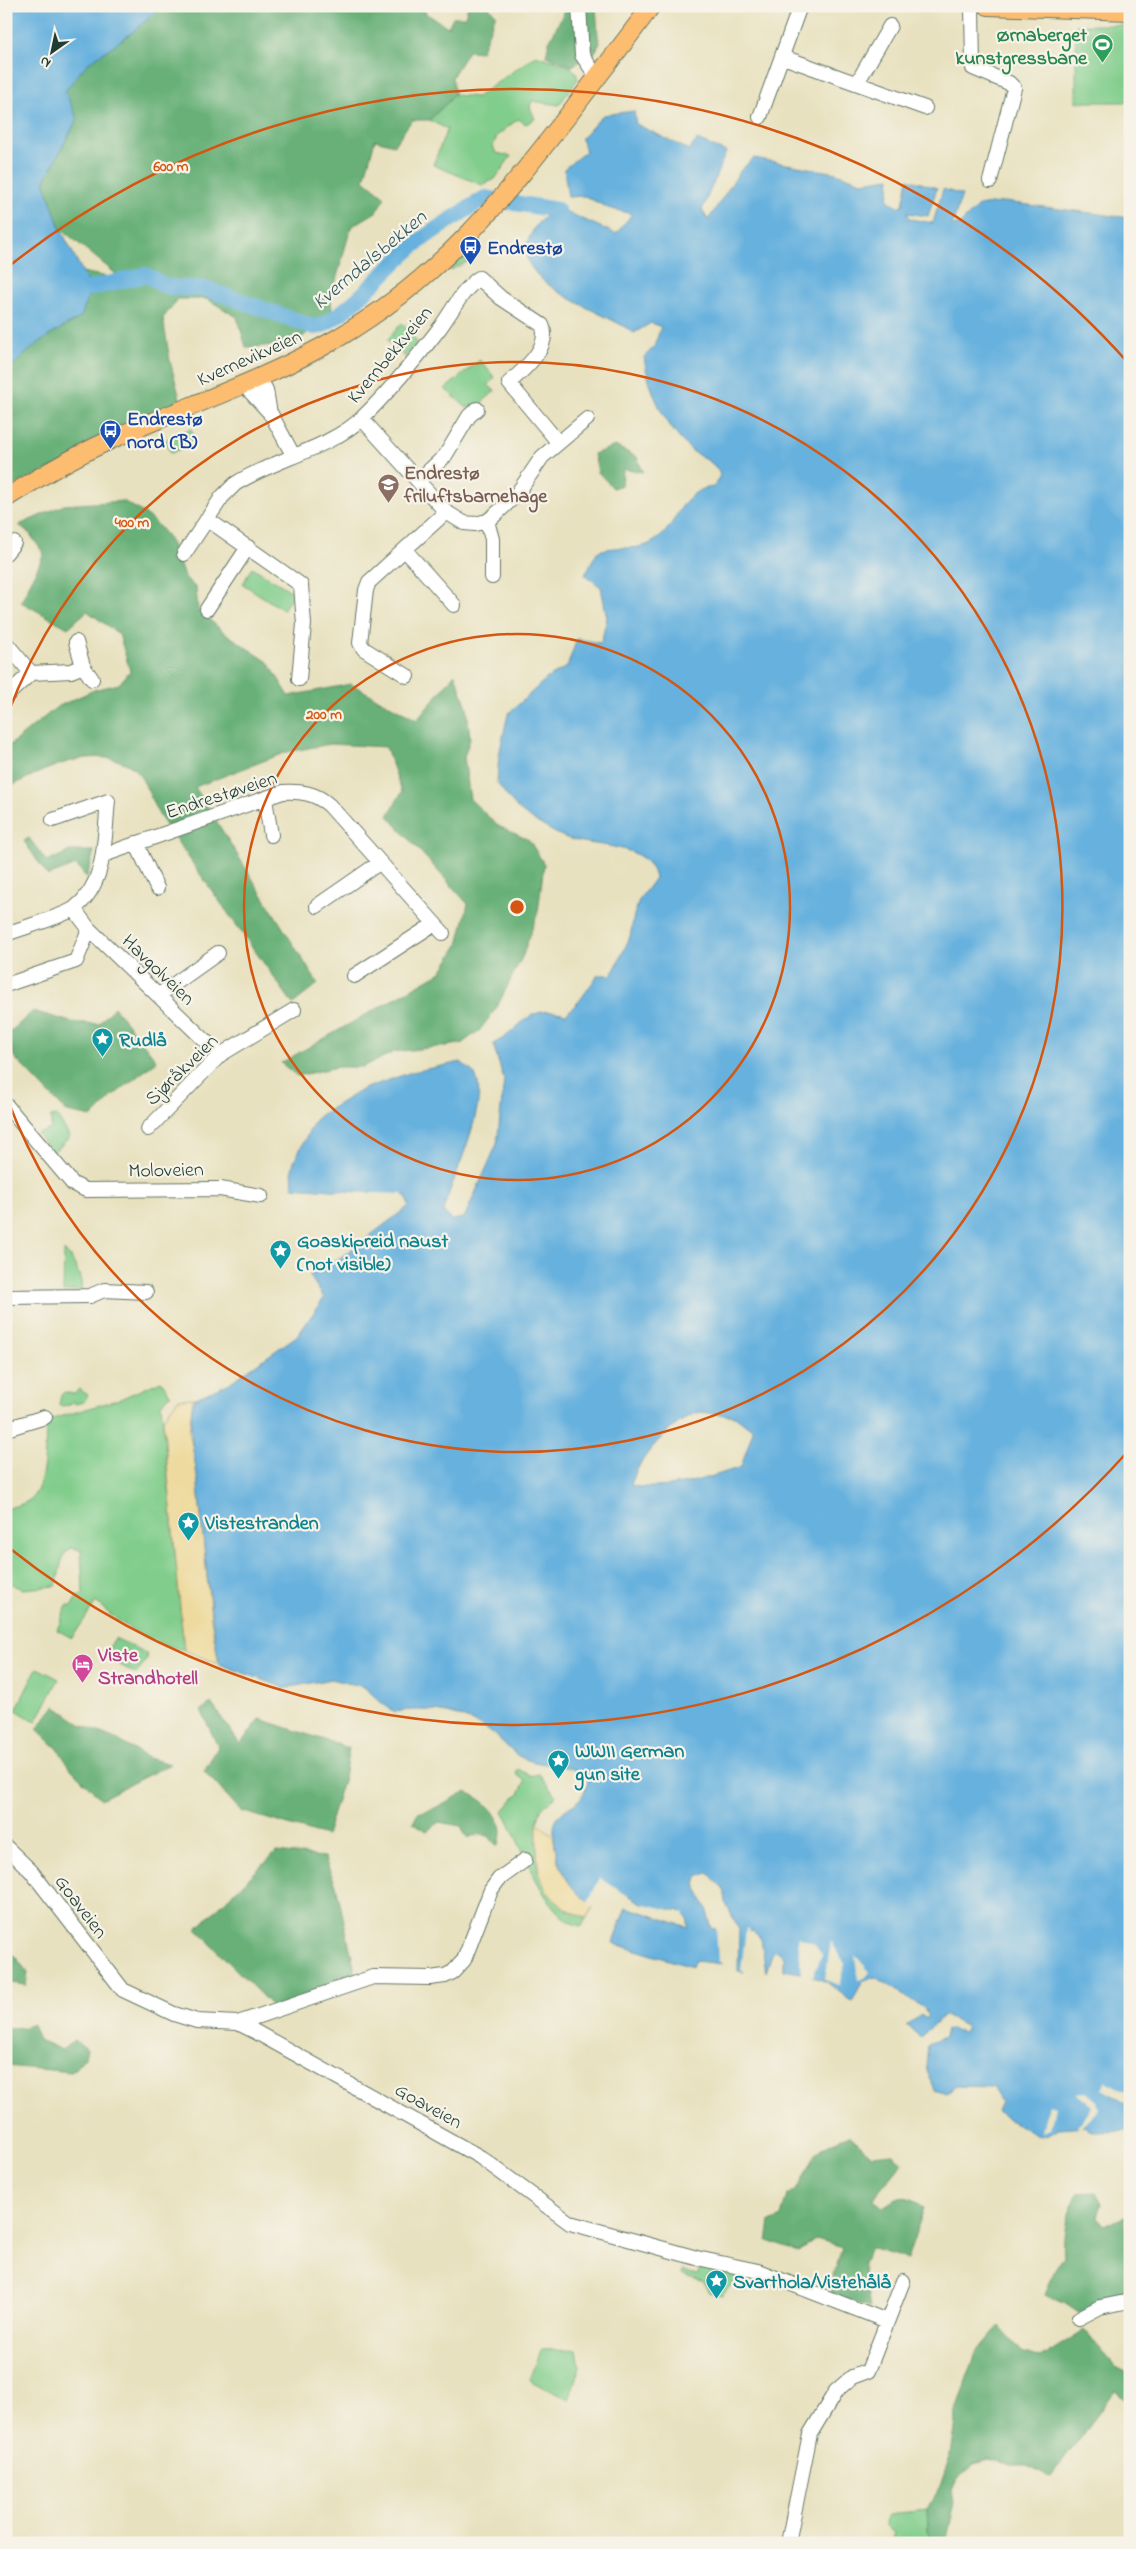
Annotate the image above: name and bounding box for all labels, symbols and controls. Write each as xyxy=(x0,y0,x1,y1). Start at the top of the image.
place label: Ørnaberget kunstgressbane xyxy=(955,22,1088,75)
north arrow xyxy=(28,28,78,78)
sports icon: Ørnaberget kunstgressbane xyxy=(1091,33,1115,64)
text: N xyxy=(36,50,55,73)
text: 600 m xyxy=(153,156,189,178)
water label: Kverndalsbekken xyxy=(307,203,435,317)
bus stop icon: Endrestø xyxy=(459,235,483,266)
place label: Endrestø xyxy=(487,235,563,264)
street label: Kvernbekkveien xyxy=(341,300,441,411)
street label: Kvernevikveien xyxy=(193,323,307,395)
place label: Endrestø nord (B) xyxy=(127,406,203,458)
bus stop icon: Endrestø nord (B) xyxy=(99,418,123,449)
place label: Endrestø friluftsbarnehage xyxy=(403,460,548,513)
school or university icon: Endrestø friluftsbarnehage xyxy=(376,472,400,503)
text: 400 m xyxy=(114,512,150,534)
text: 200 m xyxy=(305,704,342,726)
street label: Endrestøveien xyxy=(162,765,281,828)
centre of rings xyxy=(508,898,526,916)
street label: Havgolveien xyxy=(113,928,201,1014)
place icon: Rudlå xyxy=(91,1027,115,1058)
place label: Rudlå xyxy=(119,1027,167,1056)
street label: Sjøråkveien xyxy=(139,1028,226,1113)
street label: Moloveien xyxy=(128,1156,204,1187)
place label: Goaskipreid naust (not visible) xyxy=(297,1228,448,1280)
place icon: Goaskipreid naust (not visible) xyxy=(269,1239,293,1270)
place icon: Vistestranden xyxy=(177,1510,201,1541)
place label: Vistestranden xyxy=(204,1510,319,1539)
place label: Viste Strandhotell xyxy=(97,1642,198,1694)
hotel icon: Viste Strandhotell xyxy=(70,1653,94,1684)
place label: WWII German gun site xyxy=(574,1738,684,1791)
place icon: WWII German gun site xyxy=(547,1749,571,1780)
street label: Goaveien xyxy=(46,1869,114,1946)
street label: Goaveien xyxy=(389,2077,467,2138)
place icon: Svarthola/Vistehålå xyxy=(705,2269,729,2300)
place label: Svarthola/Vistehålå xyxy=(733,2269,891,2298)

